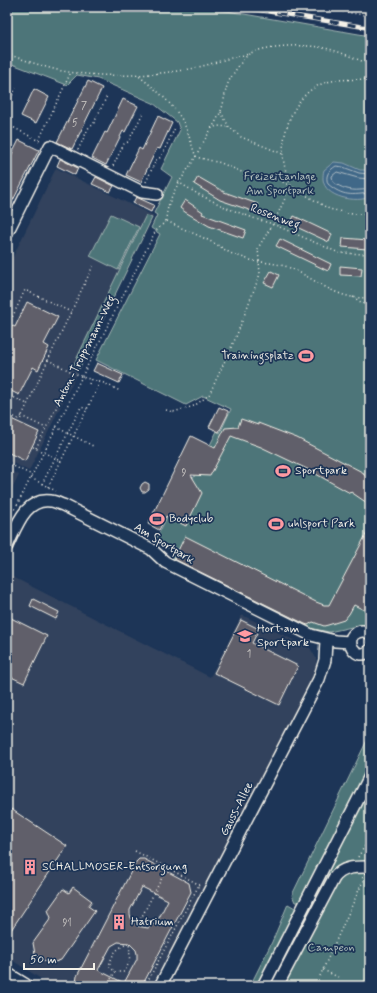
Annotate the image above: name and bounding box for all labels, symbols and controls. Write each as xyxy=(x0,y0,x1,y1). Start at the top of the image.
house number: 7 xyxy=(81,100,87,113)
house number: 5 xyxy=(72,117,78,130)
park label: Freizeitanlage Am Sportpark xyxy=(244,169,317,199)
street label: Rosenweg xyxy=(248,200,302,235)
street label: Anton-Troppmann-Weg xyxy=(50,292,121,410)
sports icon: Trainingsplatz xyxy=(297,347,315,365)
place label: Trainingsplatz xyxy=(221,348,294,365)
sports icon: Sportpark xyxy=(274,462,292,480)
place label: Sportpark xyxy=(295,463,347,479)
house number: 9 xyxy=(182,467,187,480)
sports icon: Bodyclub xyxy=(148,510,166,528)
place label: Bodyclub xyxy=(169,511,214,527)
sports icon: uhlsport Park xyxy=(267,515,285,533)
place label: uhlsport Park xyxy=(288,516,355,532)
street label: Am Sportpark xyxy=(131,520,198,569)
place label: Hort am Sportpark xyxy=(257,621,309,651)
school or university icon: Hort am Sportpark xyxy=(236,627,254,645)
house number: 1 xyxy=(247,648,251,661)
street label: Gauss-Allee xyxy=(217,779,258,839)
building icon: SCHALLMOSER-Entsorgung xyxy=(21,858,39,876)
place label: SCHALLMOSER-Entsorgung xyxy=(42,859,187,876)
building icon: Hatrium xyxy=(110,913,128,931)
place label: Hatrium xyxy=(131,914,174,930)
house number: 91 xyxy=(62,917,72,930)
park label: Campeon xyxy=(308,940,354,956)
scale bar xyxy=(24,945,94,971)
text: 50 m xyxy=(30,952,57,968)

